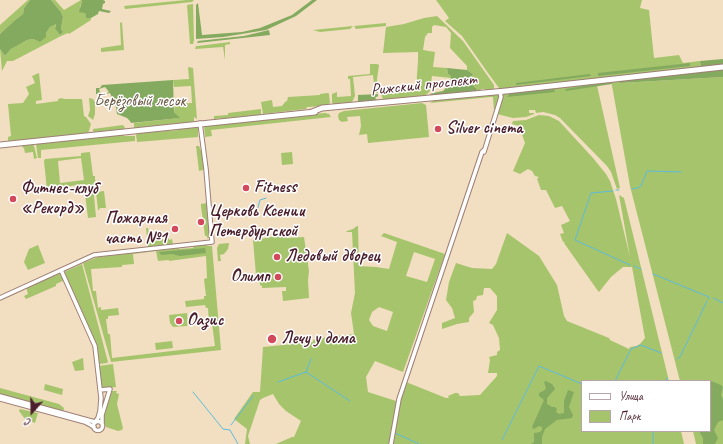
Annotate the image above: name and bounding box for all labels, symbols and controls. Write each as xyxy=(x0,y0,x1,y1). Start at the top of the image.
street label: Рижский проспект xyxy=(370,69,478,101)
park label: Берёзовый лесок xyxy=(94,92,186,112)
place label: Silver cinema xyxy=(446,119,522,139)
marker: Silver cinema xyxy=(433,124,443,134)
place label: Fitness xyxy=(254,178,296,198)
place label: Фитнес-клуб «Рекорд» xyxy=(21,179,98,219)
marker: Fitness xyxy=(241,183,251,193)
marker: Фитнес-клуб «Рекорд» xyxy=(8,194,18,204)
place label: Церковь Ксении Петербургской xyxy=(209,202,304,242)
place label: Пожарная часть №1 xyxy=(105,209,167,249)
marker: Церковь Ксении Петербургской xyxy=(196,217,206,227)
marker: Пожарная часть №1 xyxy=(170,224,180,234)
place label: Ледовый дворец xyxy=(285,247,380,267)
marker: Ледовый дворец xyxy=(272,252,282,262)
place label: Олимп xyxy=(231,267,270,287)
marker: Олимп xyxy=(273,272,283,282)
place label: Оазис xyxy=(187,311,223,331)
marker: Оазис xyxy=(174,316,184,326)
place label: Лечу у дома xyxy=(281,329,355,349)
marker: Лечу у дома xyxy=(266,333,278,345)
legend xyxy=(581,380,711,432)
text: Улица xyxy=(619,388,643,404)
north arrow xyxy=(12,392,52,432)
text: Парк xyxy=(619,408,640,424)
text: С xyxy=(23,416,33,431)

